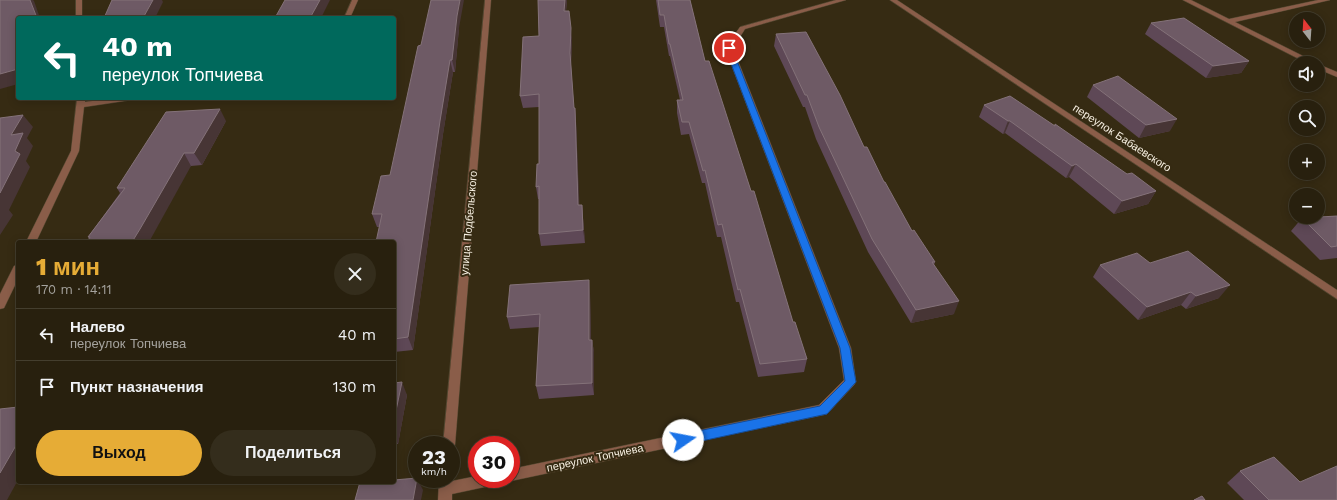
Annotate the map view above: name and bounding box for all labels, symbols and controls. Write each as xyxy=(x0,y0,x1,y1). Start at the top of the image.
north arrow xyxy=(1289,12,1325,48)
map controls xyxy=(1289,12,1325,224)
text: 40 m xyxy=(102,30,172,63)
pin xyxy=(712,31,746,65)
icon: left xyxy=(36,32,88,84)
icon: arrive xyxy=(718,37,740,59)
button: sound xyxy=(1289,56,1325,92)
text: переулок Топчиева xyxy=(102,64,263,85)
button: search xyxy=(1289,100,1325,136)
street label: переулок Бабаевского xyxy=(1070,101,1174,175)
button: + xyxy=(1289,144,1325,180)
street label: улица Подбельского xyxy=(458,170,480,276)
button: − xyxy=(1289,188,1325,224)
text: 1 мин xyxy=(36,253,100,281)
button: close xyxy=(334,253,376,295)
text: 170 m · 14:11 xyxy=(36,282,112,297)
text: Налево xyxy=(70,318,125,336)
icon: left xyxy=(36,324,58,346)
text: 40 m xyxy=(338,326,376,344)
text: переулок Топчиева xyxy=(70,336,186,351)
icon: arrive xyxy=(36,376,58,398)
text: Пункт назначения xyxy=(70,378,203,396)
text: 130 m xyxy=(333,378,376,396)
position arrow xyxy=(662,419,704,461)
button: Выход xyxy=(36,430,202,476)
button: Поделиться xyxy=(210,430,376,476)
speed limit sign: 30 xyxy=(468,436,520,488)
street label: переулок Топчиева xyxy=(546,441,645,475)
text: 23 xyxy=(422,445,446,469)
text: km/h xyxy=(421,466,447,477)

